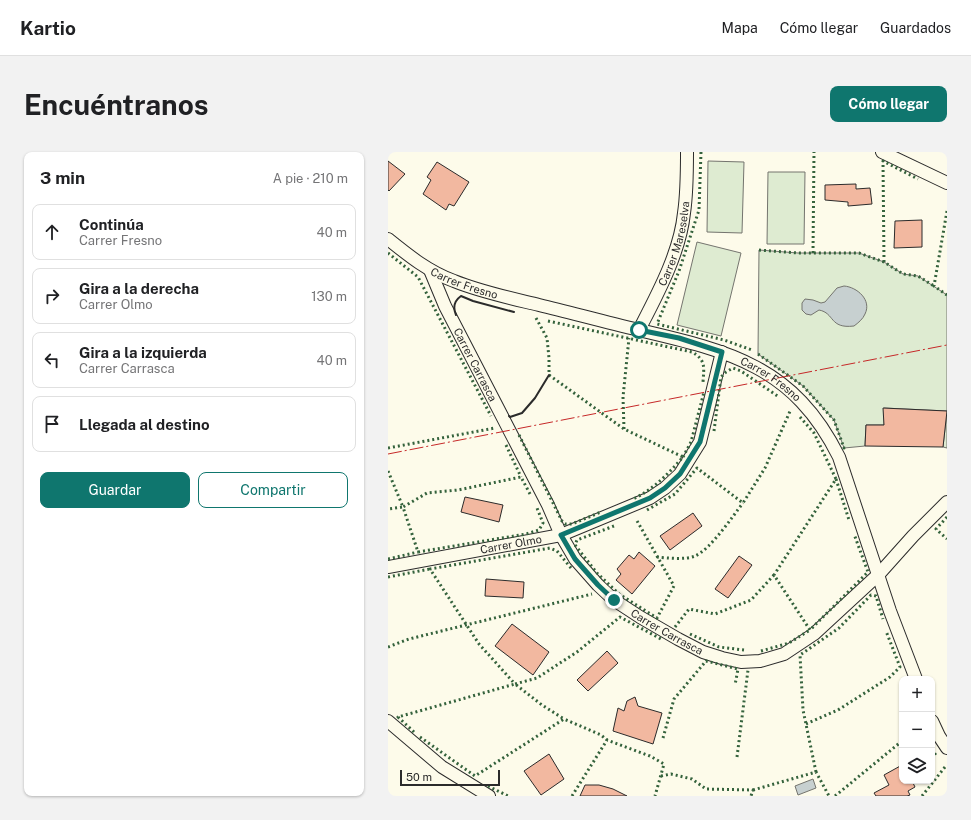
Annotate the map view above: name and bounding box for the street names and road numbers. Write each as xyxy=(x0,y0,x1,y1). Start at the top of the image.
street label: Carrer Mareselva xyxy=(656,201,691,288)
street label: Carrer Fresno xyxy=(429,265,499,301)
street label: Carrer Carrasca xyxy=(451,326,499,403)
street label: Carrer Fresno xyxy=(739,355,803,404)
street label: Carrer Olmo xyxy=(479,533,543,556)
street label: Carrer Carrasca xyxy=(629,607,705,657)

